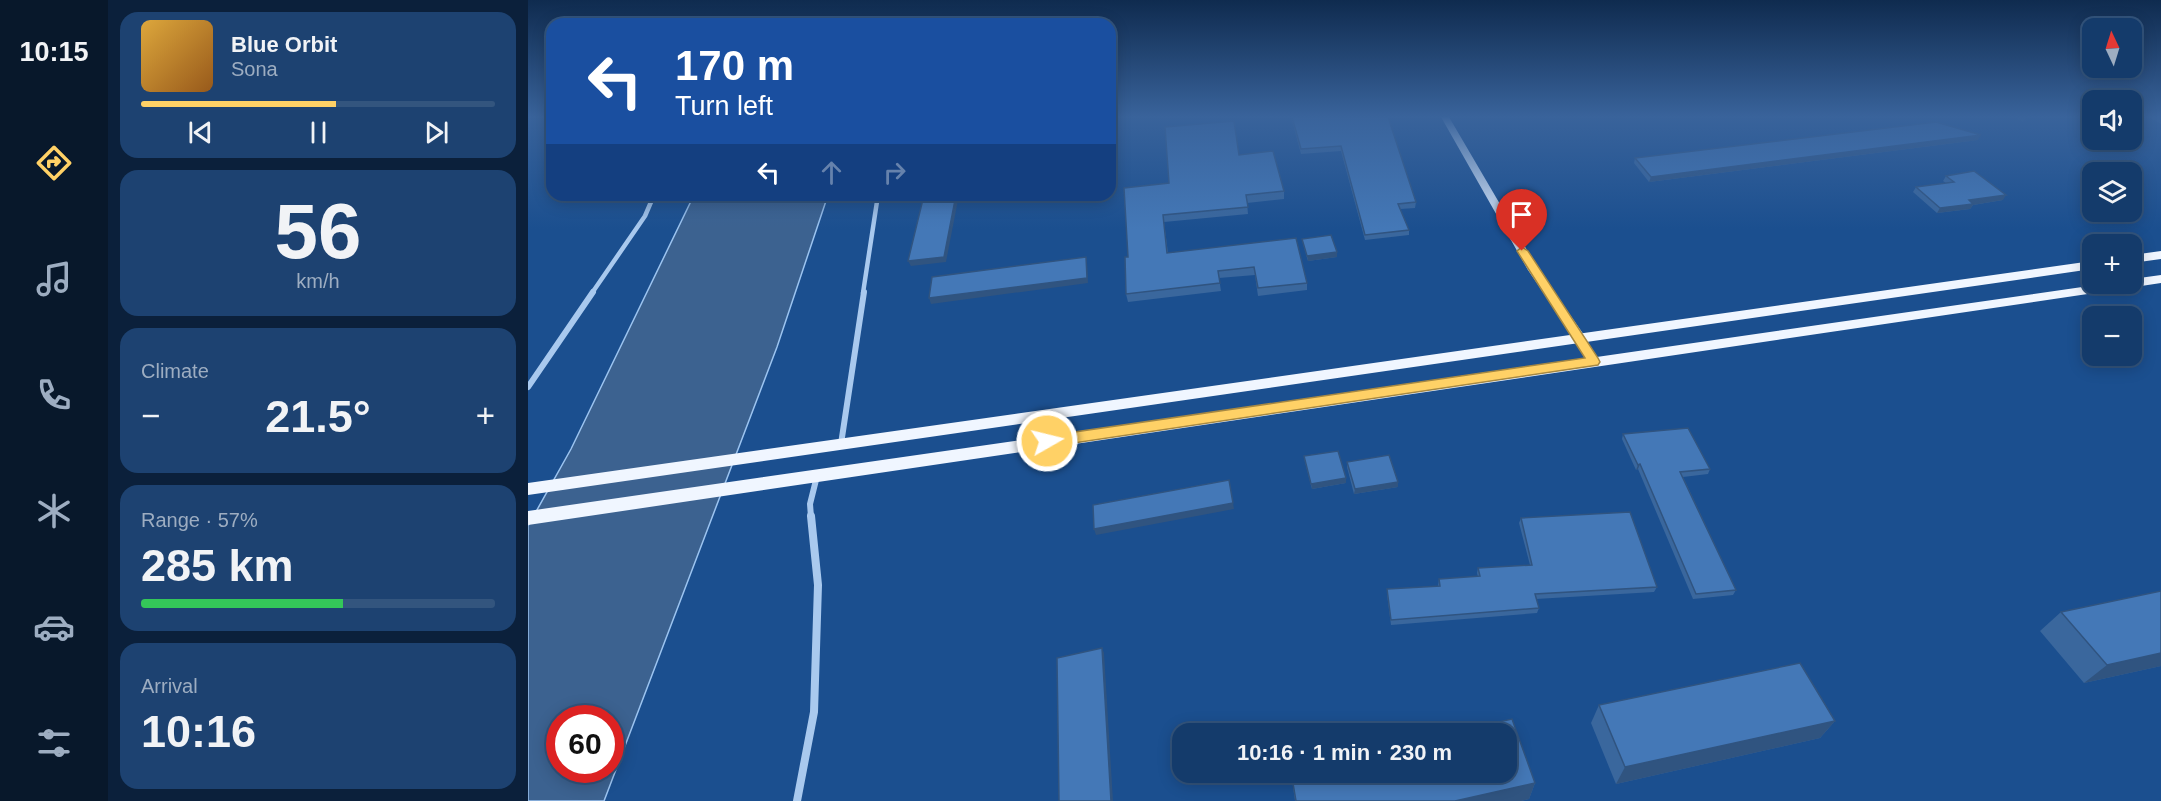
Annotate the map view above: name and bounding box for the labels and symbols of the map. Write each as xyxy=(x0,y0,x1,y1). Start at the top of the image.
north arrow xyxy=(2082,18,2142,78)
pin xyxy=(1496,189,1547,251)
position arrow xyxy=(1015,409,1079,473)
speed limit sign: 60 xyxy=(546,705,624,783)

